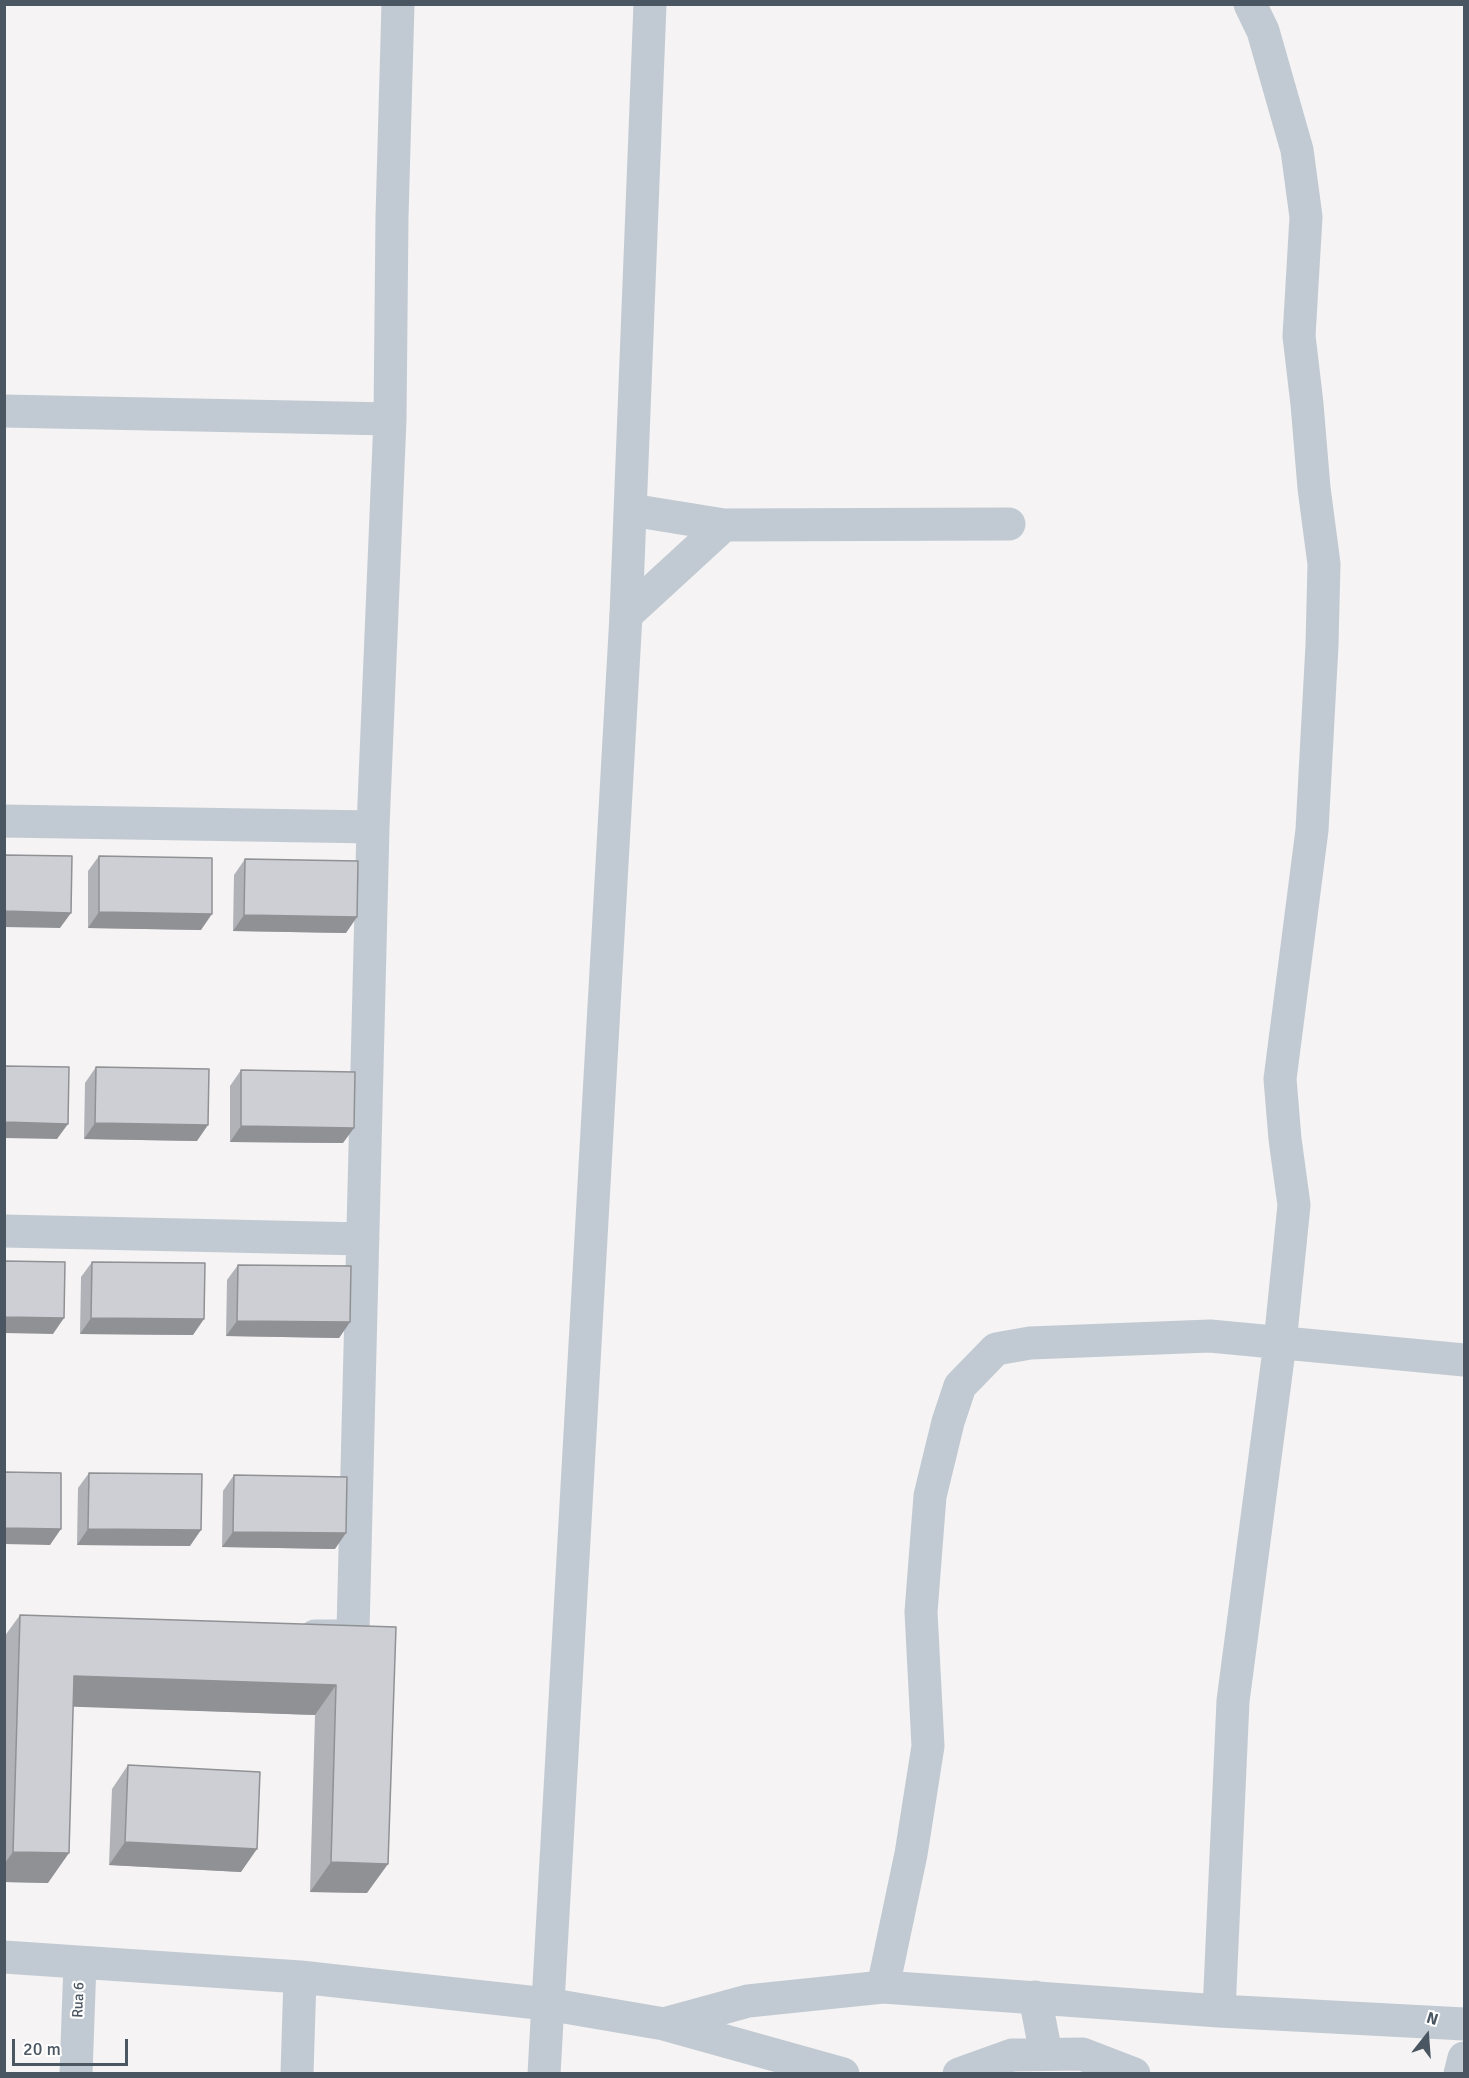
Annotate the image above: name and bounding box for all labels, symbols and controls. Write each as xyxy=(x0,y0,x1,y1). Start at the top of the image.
street label: Rua 6 xyxy=(69,1982,89,2018)
north arrow xyxy=(1397,2006,1457,2066)
text: N xyxy=(1424,2008,1441,2030)
scale bar xyxy=(15,2027,130,2065)
text: 20 m xyxy=(23,2038,61,2060)

